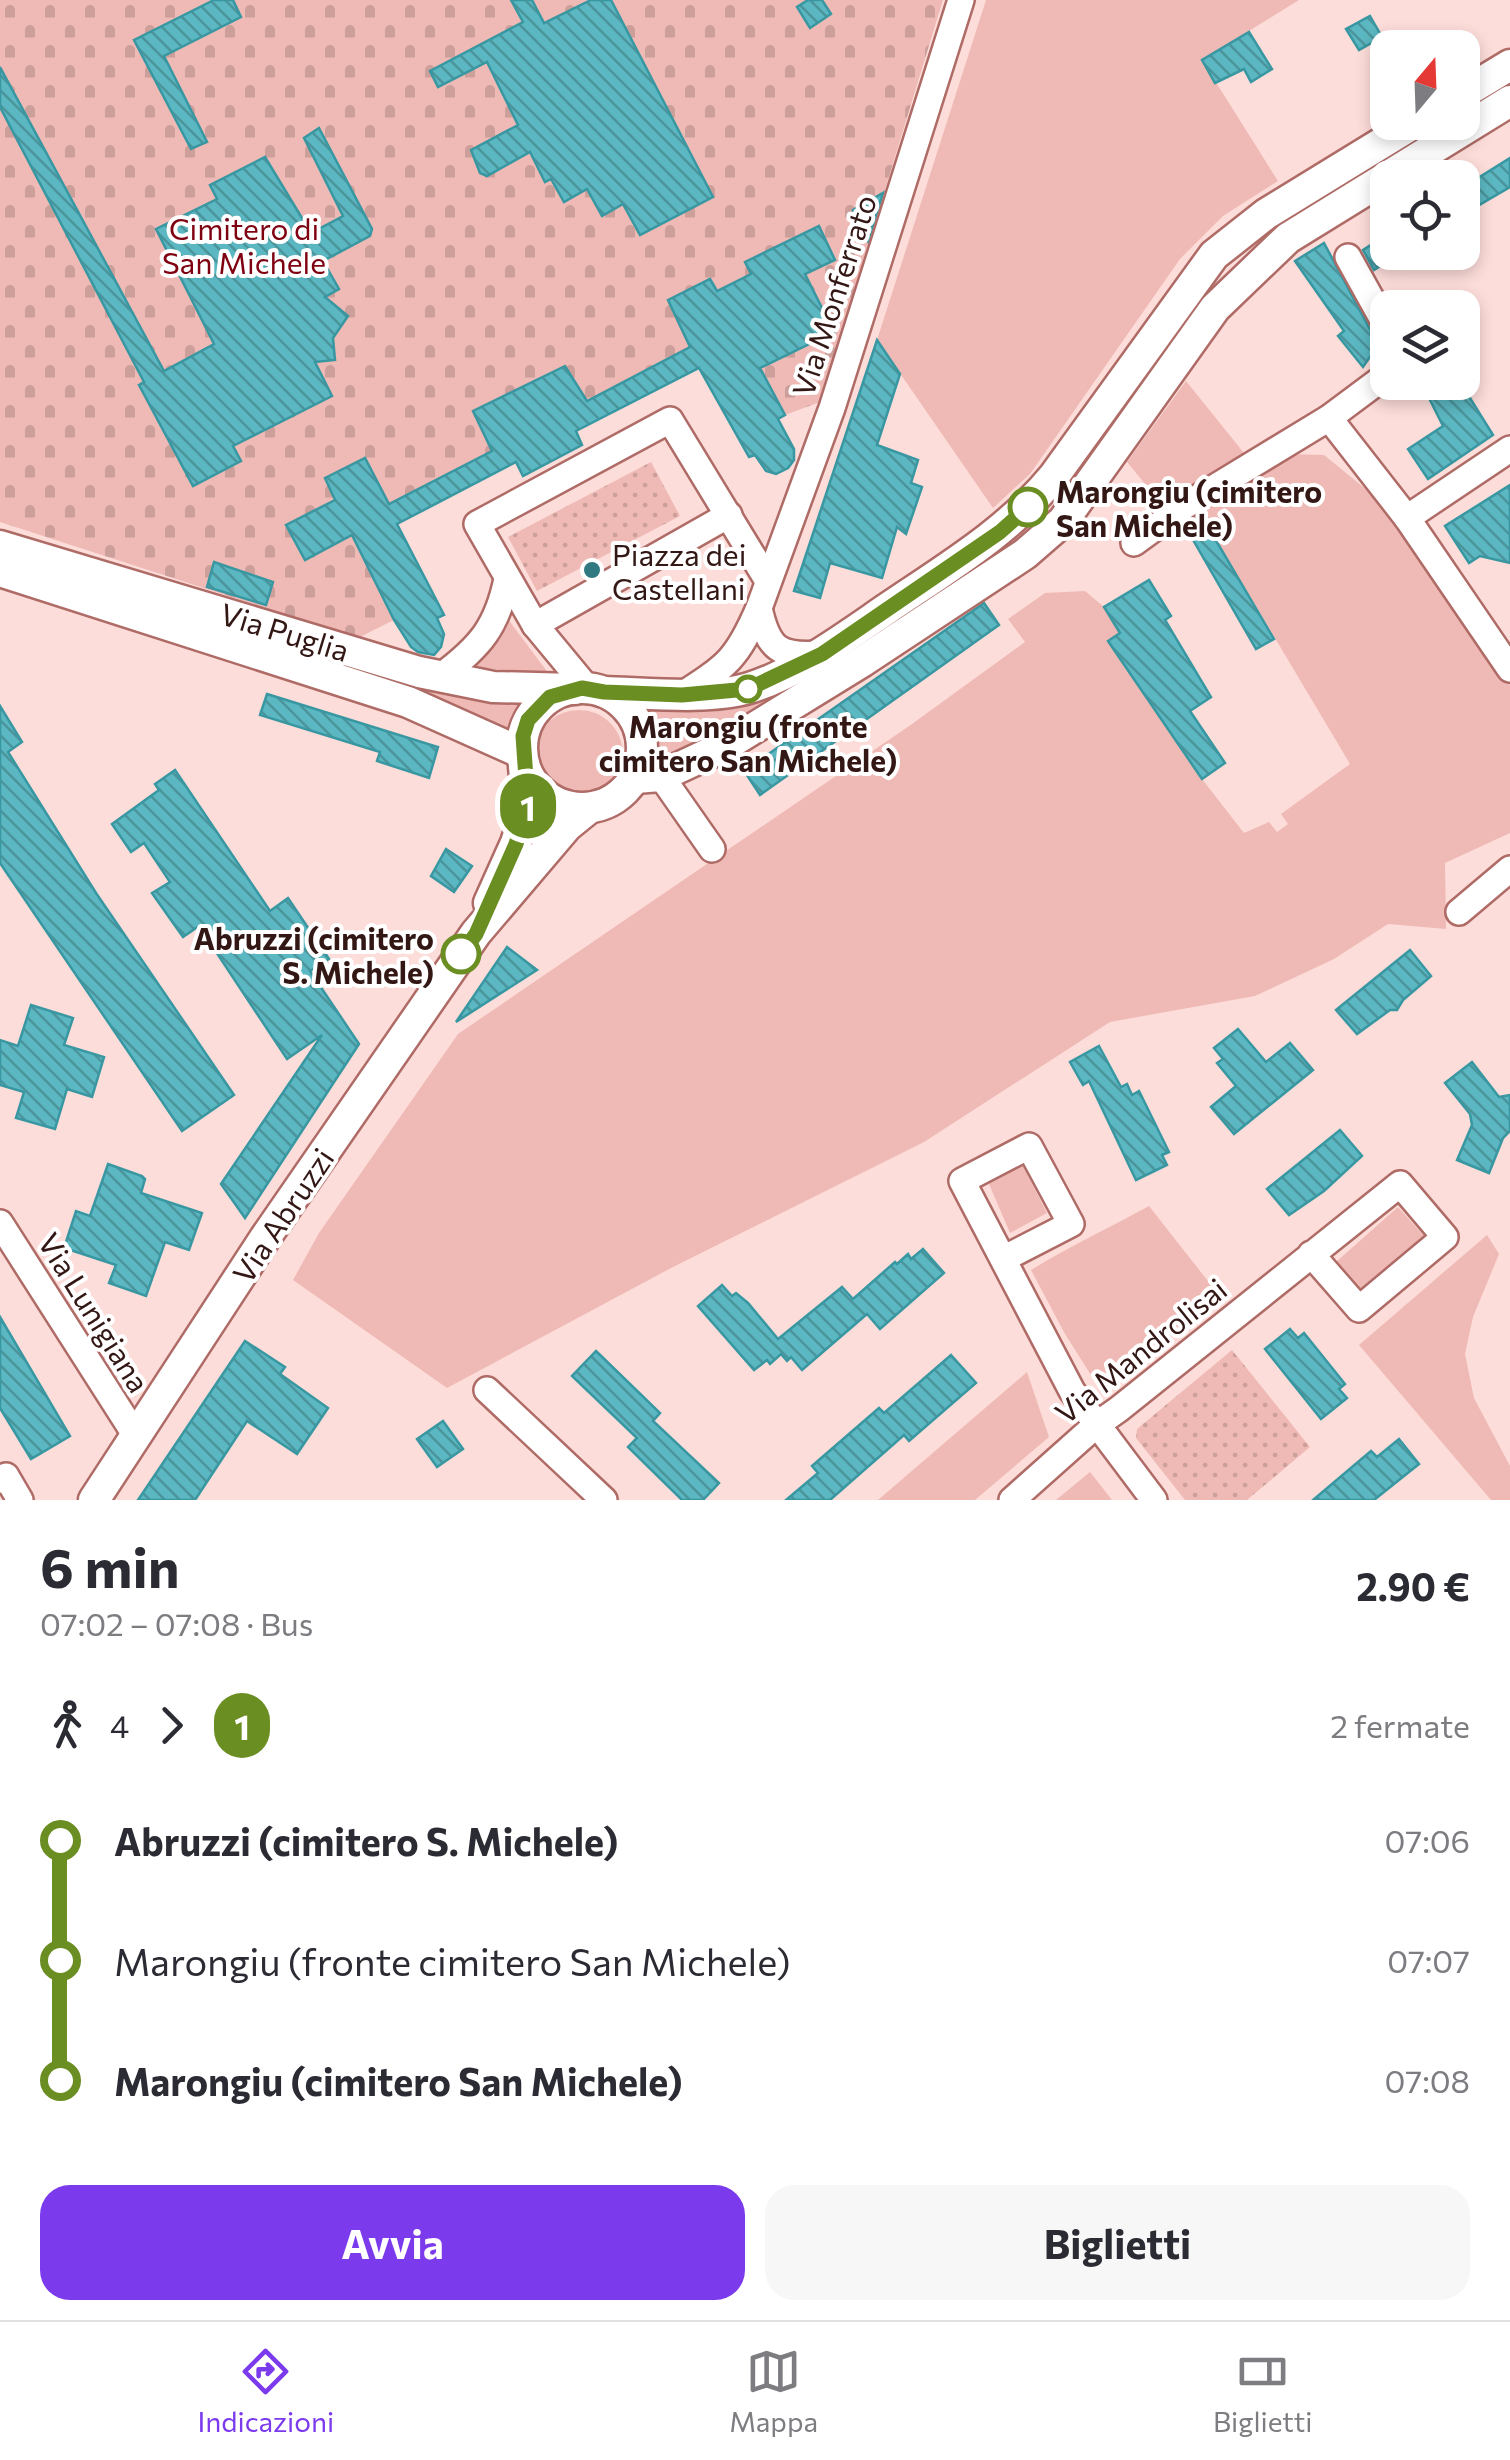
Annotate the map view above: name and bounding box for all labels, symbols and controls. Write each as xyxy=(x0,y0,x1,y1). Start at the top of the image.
north arrow xyxy=(1370,30,1480,140)
map controls xyxy=(1370,30,1480,400)
button: locate xyxy=(1370,160,1480,270)
street label: Via Monferrato xyxy=(783,190,883,400)
park label: Cimitero di San Michele xyxy=(162,209,326,280)
button: layers xyxy=(1370,290,1480,400)
place label: Marongiu (cimitero San Michele) xyxy=(1056,472,1322,543)
marker: Marongiu (cimitero San Michele) xyxy=(1009,488,1047,526)
place label: Piazza dei Castellani xyxy=(612,535,746,606)
marker: Piazza dei Castellani xyxy=(581,559,603,581)
street label: Via Puglia xyxy=(216,594,354,668)
marker: Marongiu (fronte cimitero San Michele) xyxy=(735,676,761,702)
place label: Marongiu (fronte cimitero San Michele) xyxy=(599,707,897,778)
line badge: 1 xyxy=(496,774,560,838)
text: 1 xyxy=(520,785,536,828)
place label: Abruzzi (cimitero S. Michele) xyxy=(193,919,434,990)
marker: Abruzzi (cimitero S. Michele) xyxy=(442,935,480,973)
street label: Via Abruzzi xyxy=(223,1141,341,1289)
street label: Via Lunigiana xyxy=(31,1225,159,1399)
street label: Via Mandrolisai xyxy=(1047,1269,1233,1431)
text: 6 min xyxy=(40,1532,180,1599)
text: 2.90 € xyxy=(1356,1562,1470,1609)
text: 07:02 – 07:08 · Bus xyxy=(40,1603,313,1643)
icon: walk xyxy=(40,1698,95,1753)
icon: forward xyxy=(144,1698,199,1753)
text: 1 xyxy=(234,1704,250,1747)
text: 4 xyxy=(110,1705,129,1745)
text: 2 fermate xyxy=(1330,1705,1470,1745)
text: Abruzzi (cimitero S. Michele) xyxy=(114,1817,618,1864)
text: 07:06 xyxy=(1384,1820,1470,1860)
text: Marongiu (fronte cimitero San Michele) xyxy=(114,1937,791,1984)
text: 07:07 xyxy=(1387,1940,1470,1980)
text: Marongiu (cimitero San Michele) xyxy=(114,2057,683,2104)
text: 07:08 xyxy=(1384,2060,1470,2100)
button: Avvia xyxy=(40,2185,745,2300)
button: Biglietti xyxy=(765,2185,1470,2300)
tab: Indicazioni xyxy=(197,2344,334,2438)
tab: Mappa xyxy=(729,2344,818,2438)
tab: Biglietti xyxy=(1213,2344,1313,2438)

